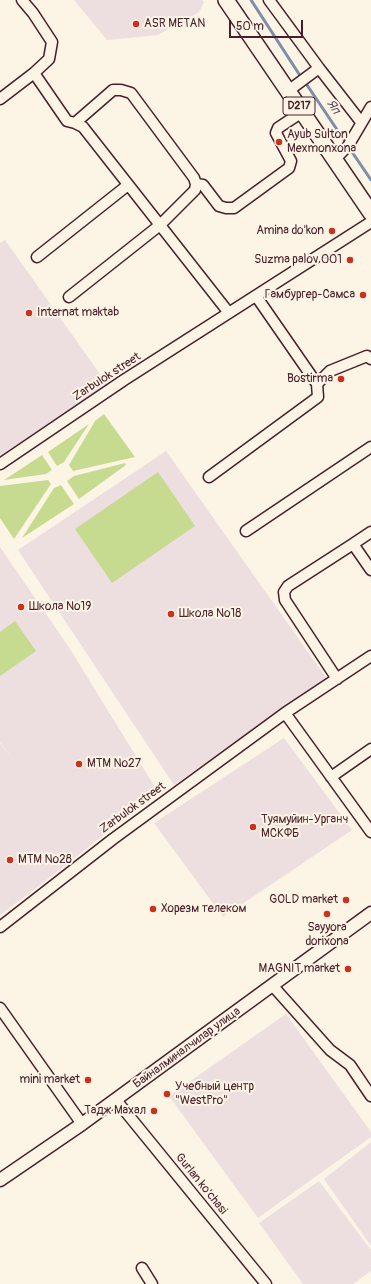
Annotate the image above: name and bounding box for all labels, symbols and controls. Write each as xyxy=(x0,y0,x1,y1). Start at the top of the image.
scale bar xyxy=(231,12,305,38)
place label: ASR METAN xyxy=(144,17,205,31)
marker: ASR METAN xyxy=(131,19,141,29)
text: 50 m xyxy=(236,19,264,34)
road number: D217 xyxy=(283,97,315,115)
water label: Яп xyxy=(323,97,343,117)
place label: Ayub Sulton Mexmonxona xyxy=(287,128,356,156)
marker: Ayub Sulton Mexmonxona xyxy=(274,137,284,147)
place label: Amina do'kon xyxy=(256,224,324,238)
marker: Amina do'kon xyxy=(327,226,337,236)
place label: Suzma palov 001 xyxy=(254,253,342,267)
marker: Suzma palov 001 xyxy=(345,255,355,265)
place label: Гамбургер-Самса xyxy=(265,288,355,302)
marker: Гамбургер-Самса xyxy=(358,290,368,300)
place label: Internat maktab xyxy=(37,306,119,320)
marker: Internat maktab xyxy=(24,308,34,318)
street label: Zarbulok street xyxy=(70,350,144,404)
place label: Bostirma xyxy=(287,372,333,386)
marker: Bostirma xyxy=(336,374,346,384)
place label: Школа №19 xyxy=(29,600,91,614)
marker: Школа №19 xyxy=(16,602,26,612)
place label: Школа №18 xyxy=(179,607,241,621)
marker: Школа №18 xyxy=(166,609,176,619)
place label: MTM №27 xyxy=(87,757,141,771)
marker: MTM №27 xyxy=(74,759,84,769)
street label: Zarbulok street xyxy=(97,779,169,837)
place label: Туямуйин-Урганч МСКФБ xyxy=(261,813,348,841)
marker: Туямуйин-Урганч МСКФБ xyxy=(248,822,258,832)
place label: MTM №28 xyxy=(18,853,72,867)
marker: MTM №28 xyxy=(5,855,15,865)
place label: GOLD market xyxy=(269,893,338,907)
marker: GOLD market xyxy=(341,895,351,905)
place label: Хорезм телеком xyxy=(161,902,246,916)
marker: Хорезм телеком xyxy=(148,904,158,914)
marker: Sayyora dorixona xyxy=(322,909,332,919)
place label: Sayyora dorixona xyxy=(305,921,349,949)
place label: MAGNIT market xyxy=(259,962,340,976)
marker: MAGNIT market xyxy=(343,964,353,974)
street label: Байналминалчилар улица xyxy=(131,1004,243,1092)
place label: mini market xyxy=(20,1073,80,1087)
marker: mini market xyxy=(83,1075,93,1085)
place label: Учебный центр "WestPro" xyxy=(175,1080,254,1108)
marker: Учебный центр "WestPro" xyxy=(162,1089,172,1099)
place label: Тадж Махал xyxy=(84,1104,146,1118)
marker: Тадж Махал xyxy=(149,1106,159,1116)
street label: Gurlan ko'chasi xyxy=(172,1151,230,1217)

